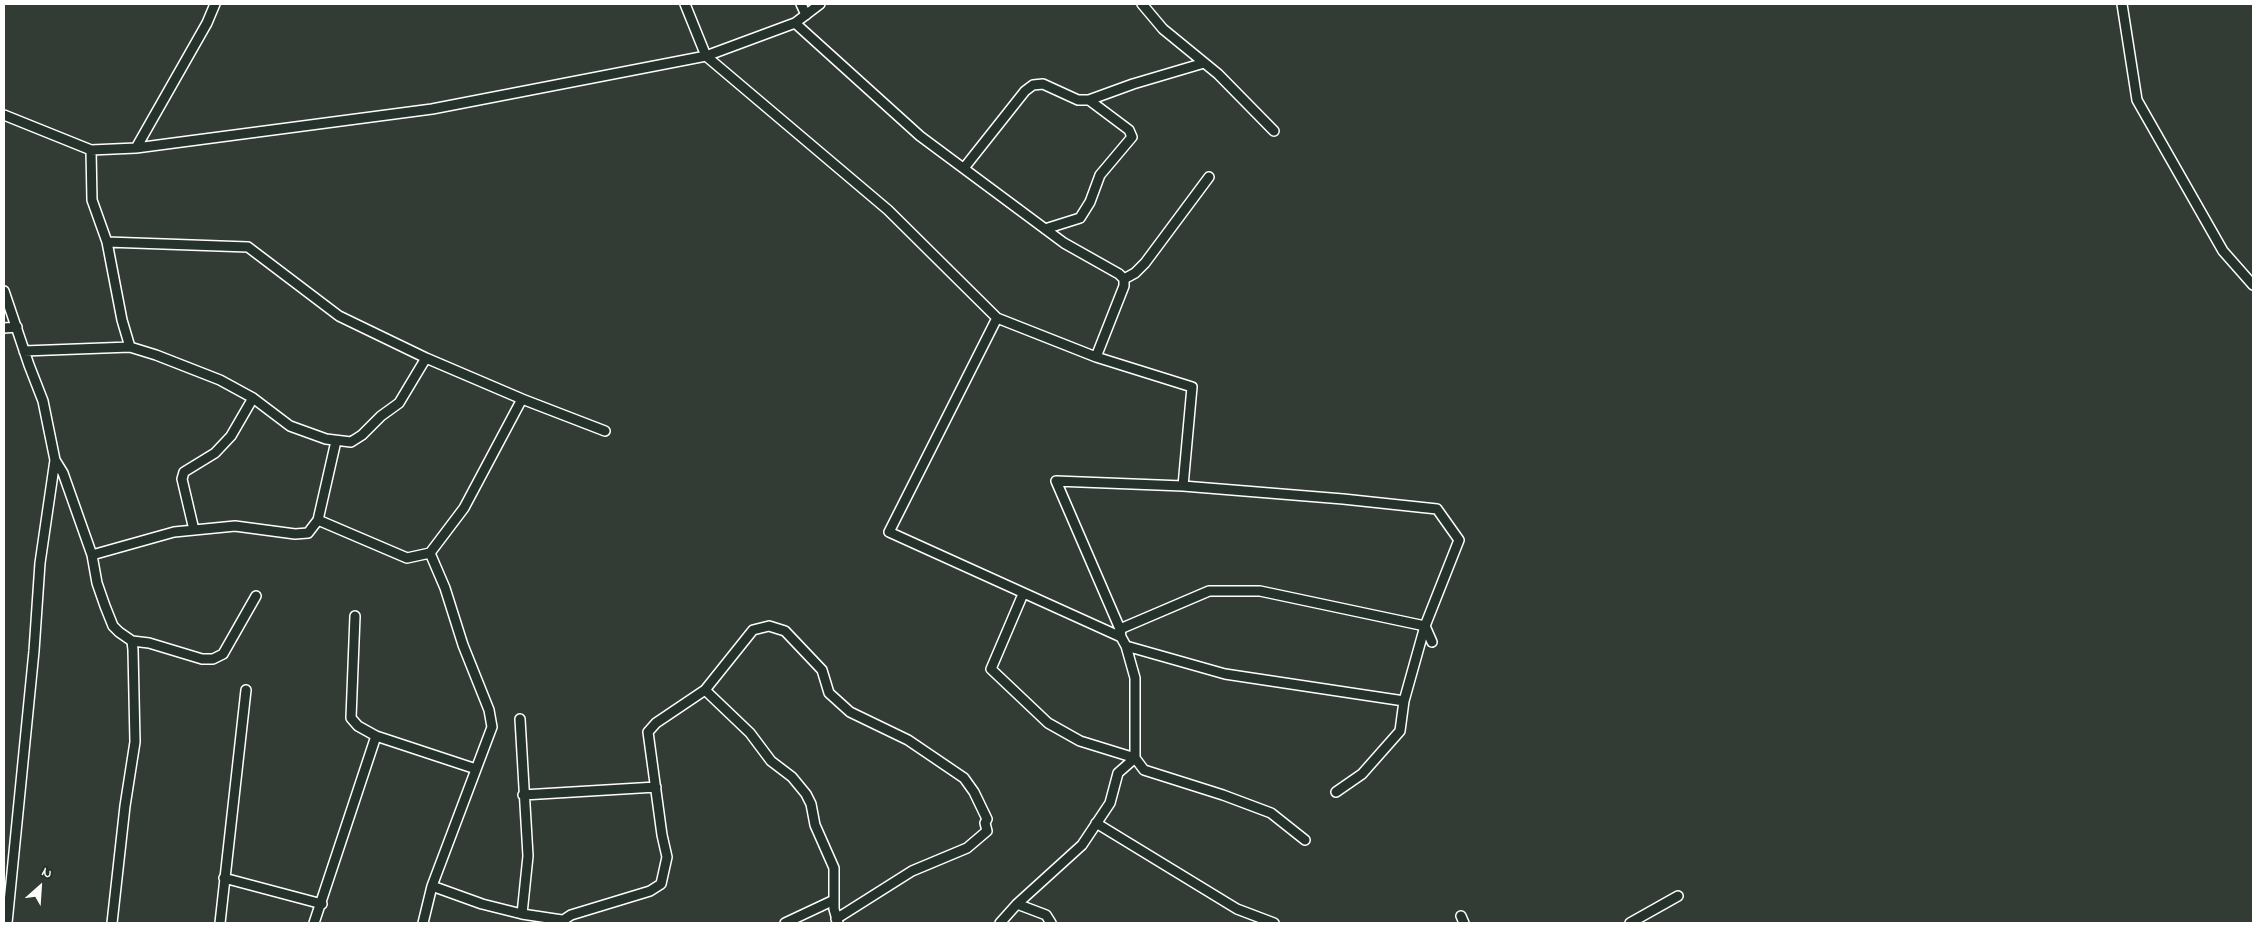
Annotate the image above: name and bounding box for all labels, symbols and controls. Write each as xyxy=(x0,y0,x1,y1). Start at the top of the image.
north arrow xyxy=(15,862,65,912)
text: N xyxy=(38,862,56,885)

